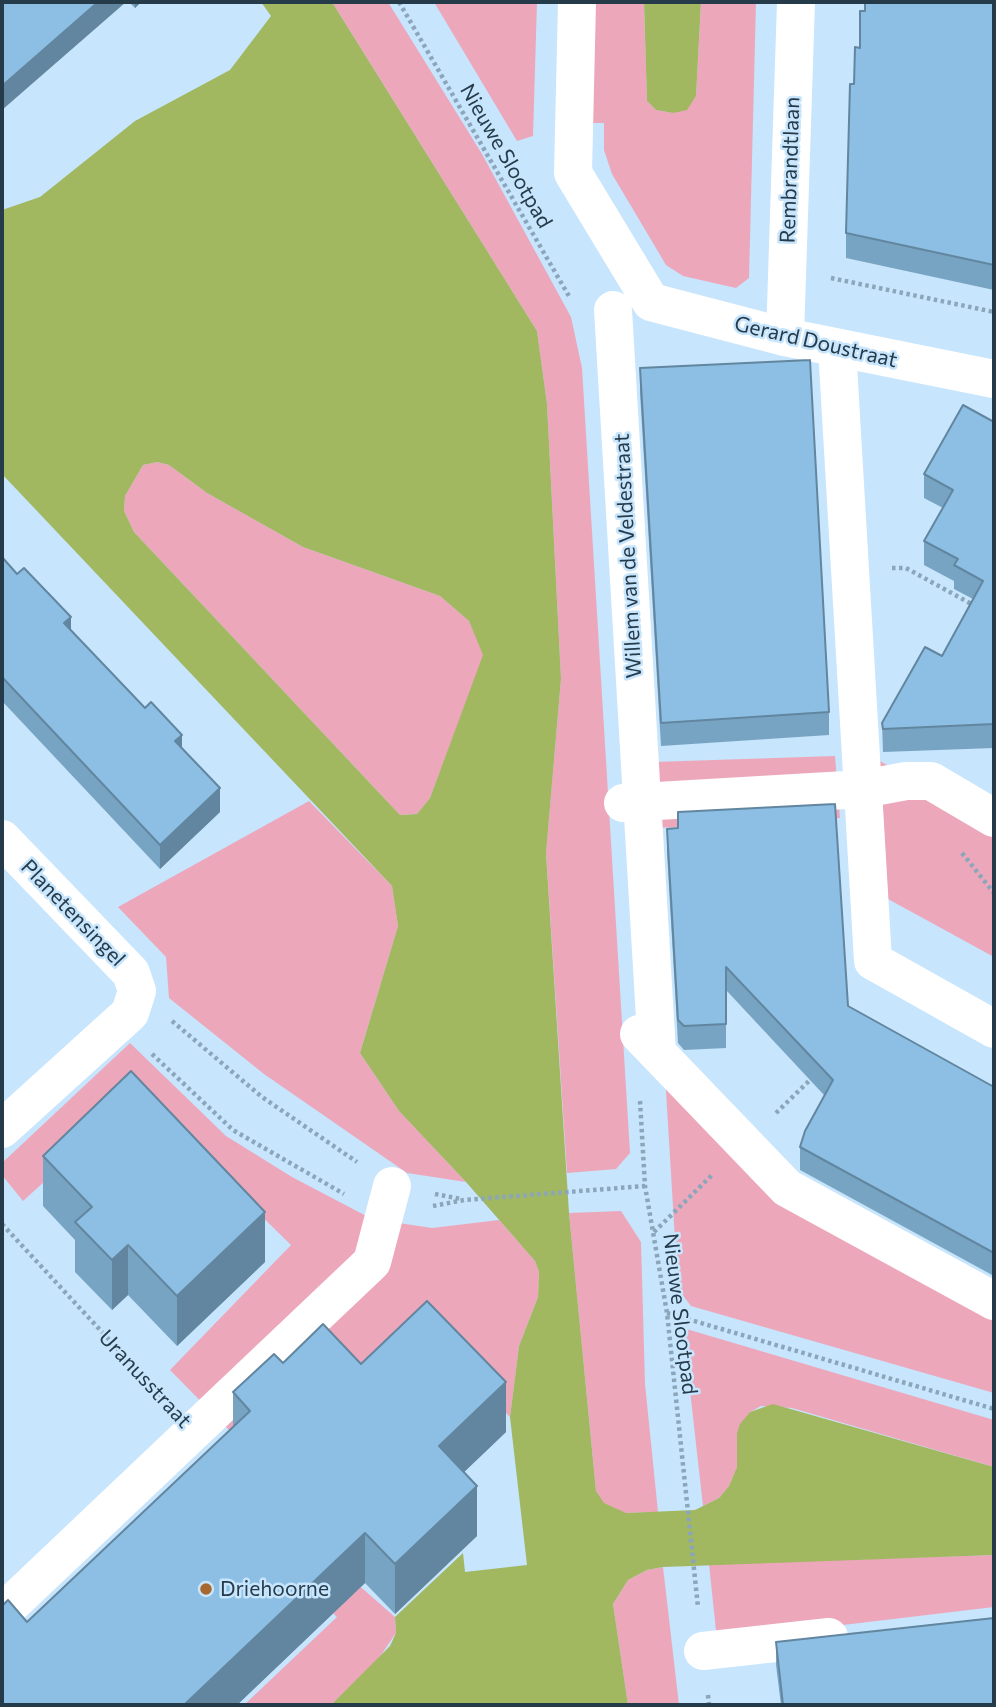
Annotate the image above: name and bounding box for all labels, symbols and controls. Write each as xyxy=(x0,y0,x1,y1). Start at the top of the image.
street label: Nieuwe Slootpad xyxy=(455,79,557,233)
street label: Rembrandtlaan xyxy=(775,96,805,244)
street label: Gerard Doustraat xyxy=(732,311,900,373)
street label: Willem van de Veldestraat xyxy=(609,433,647,679)
street label: Planetensingel xyxy=(16,854,130,972)
street label: Nieuwe Slootpad xyxy=(658,1232,702,1396)
street label: Uranusstraat xyxy=(93,1325,197,1433)
place label: Driehoorne xyxy=(220,1576,329,1602)
marker: Driehoorne xyxy=(198,1581,214,1597)

